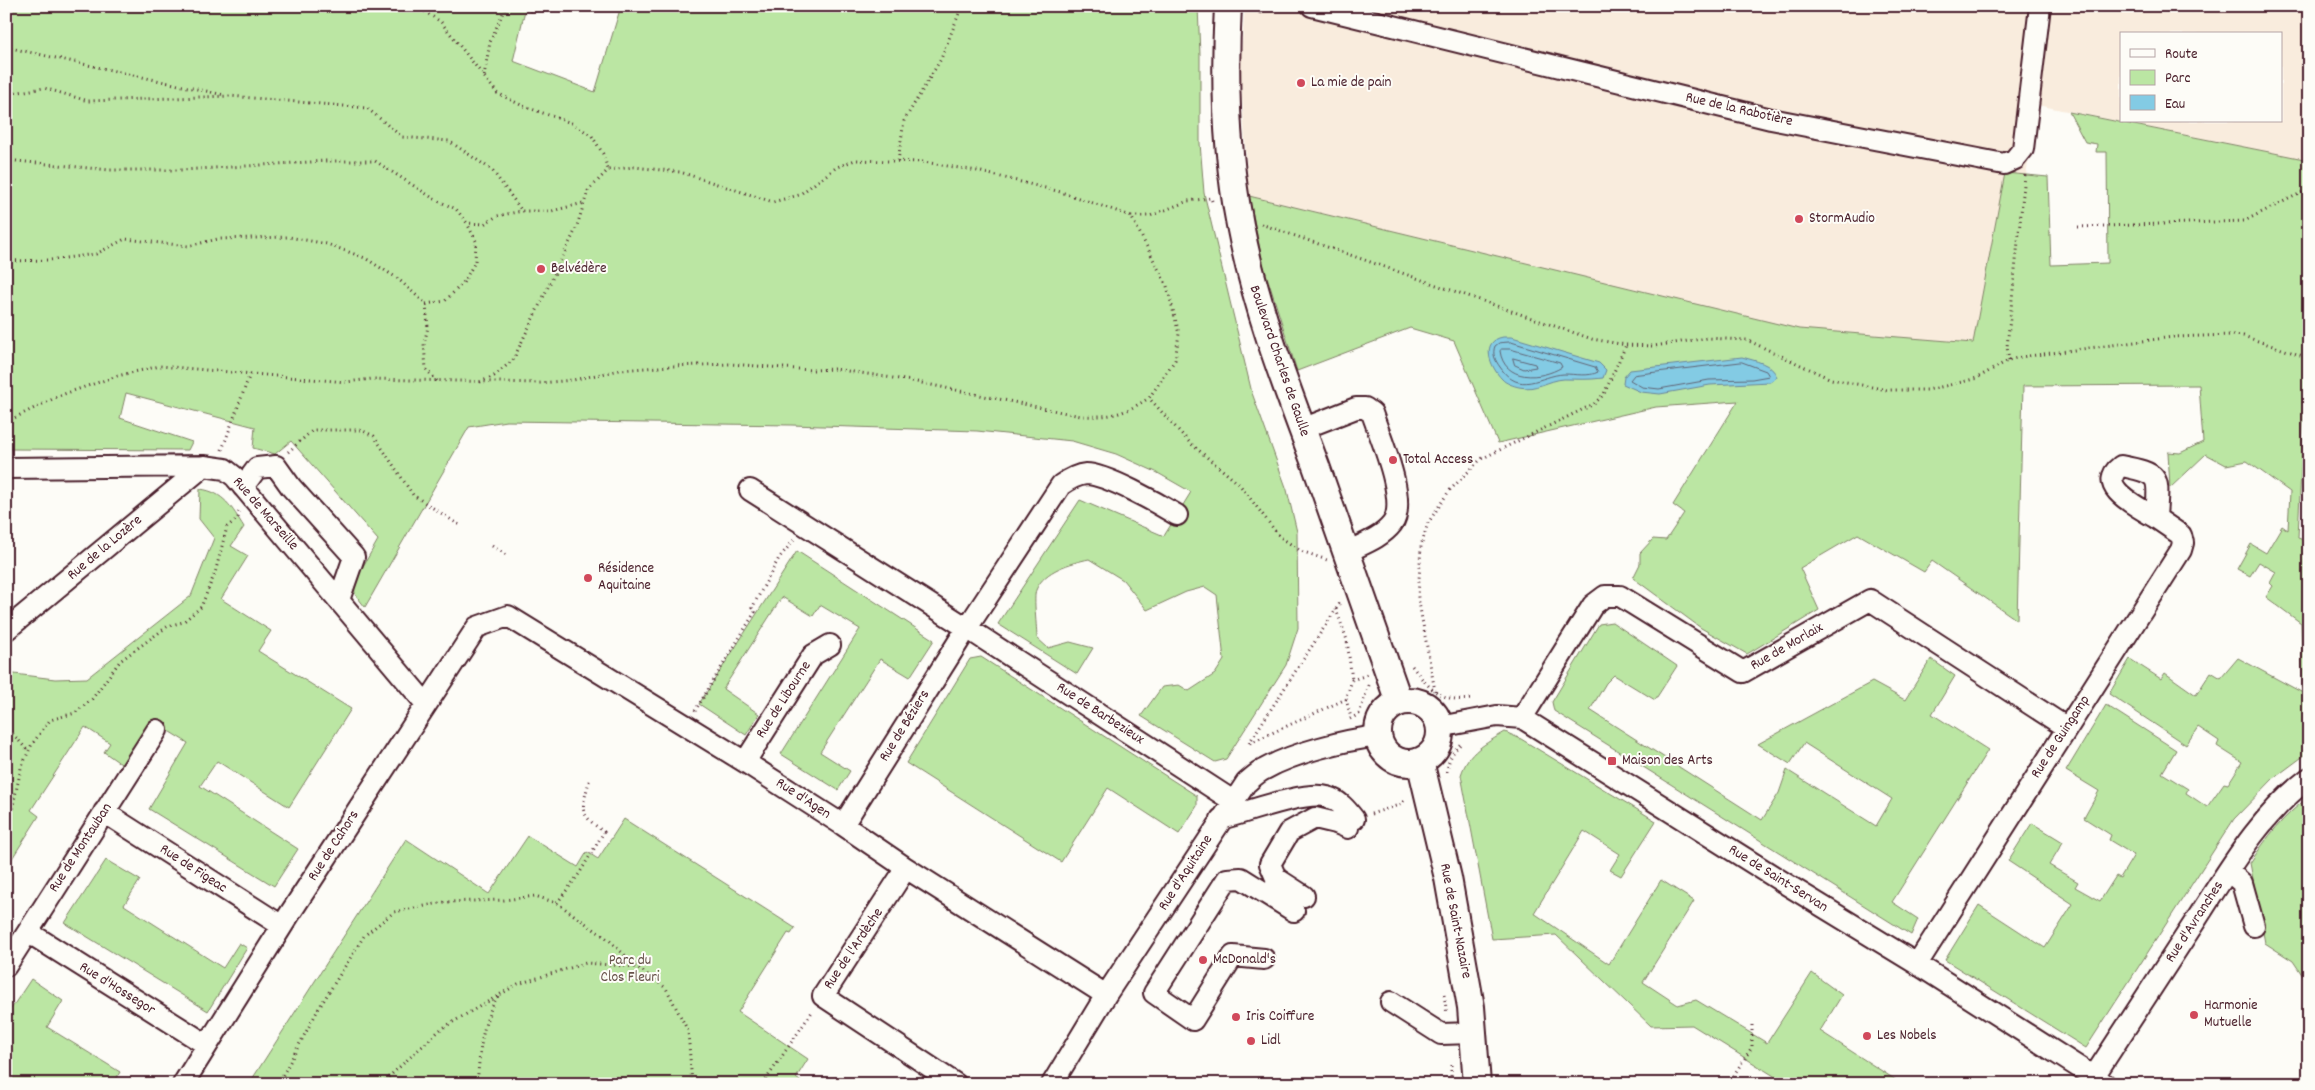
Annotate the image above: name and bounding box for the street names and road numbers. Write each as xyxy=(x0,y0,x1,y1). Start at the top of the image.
street label: Rue de la Rabotière xyxy=(1683,87,1795,133)
street label: Boulevard Charles de Gaulle xyxy=(1243,283,1315,440)
street label: Rue de Marseille xyxy=(227,472,304,556)
street label: Rue de la Lozère xyxy=(63,510,148,586)
street label: Rue de Morlaix xyxy=(1747,617,1828,677)
street label: Rue de Libourne xyxy=(751,657,818,743)
street label: Rue de Barbezieux xyxy=(1052,677,1149,751)
street label: Rue de Béziers xyxy=(874,686,936,766)
street label: Rue de Guingamp xyxy=(2026,691,2096,783)
street label: Rue d'Agen xyxy=(771,773,835,825)
street label: Rue de Montauban xyxy=(44,799,118,897)
street label: Rue de Cahors xyxy=(303,806,365,886)
street label: Rue d'Aquitaine xyxy=(1153,830,1219,915)
street label: Rue de Figeac xyxy=(155,839,231,899)
street label: Rue de Saint-Servan xyxy=(1724,839,1832,919)
street label: Rue de Saint-Nazaire xyxy=(1433,861,1477,981)
street label: Rue d'Avranches xyxy=(2160,877,2230,967)
street label: Rue de l'Ardèche xyxy=(819,903,890,994)
street label: Rue d'Hossegor xyxy=(75,957,160,1021)

